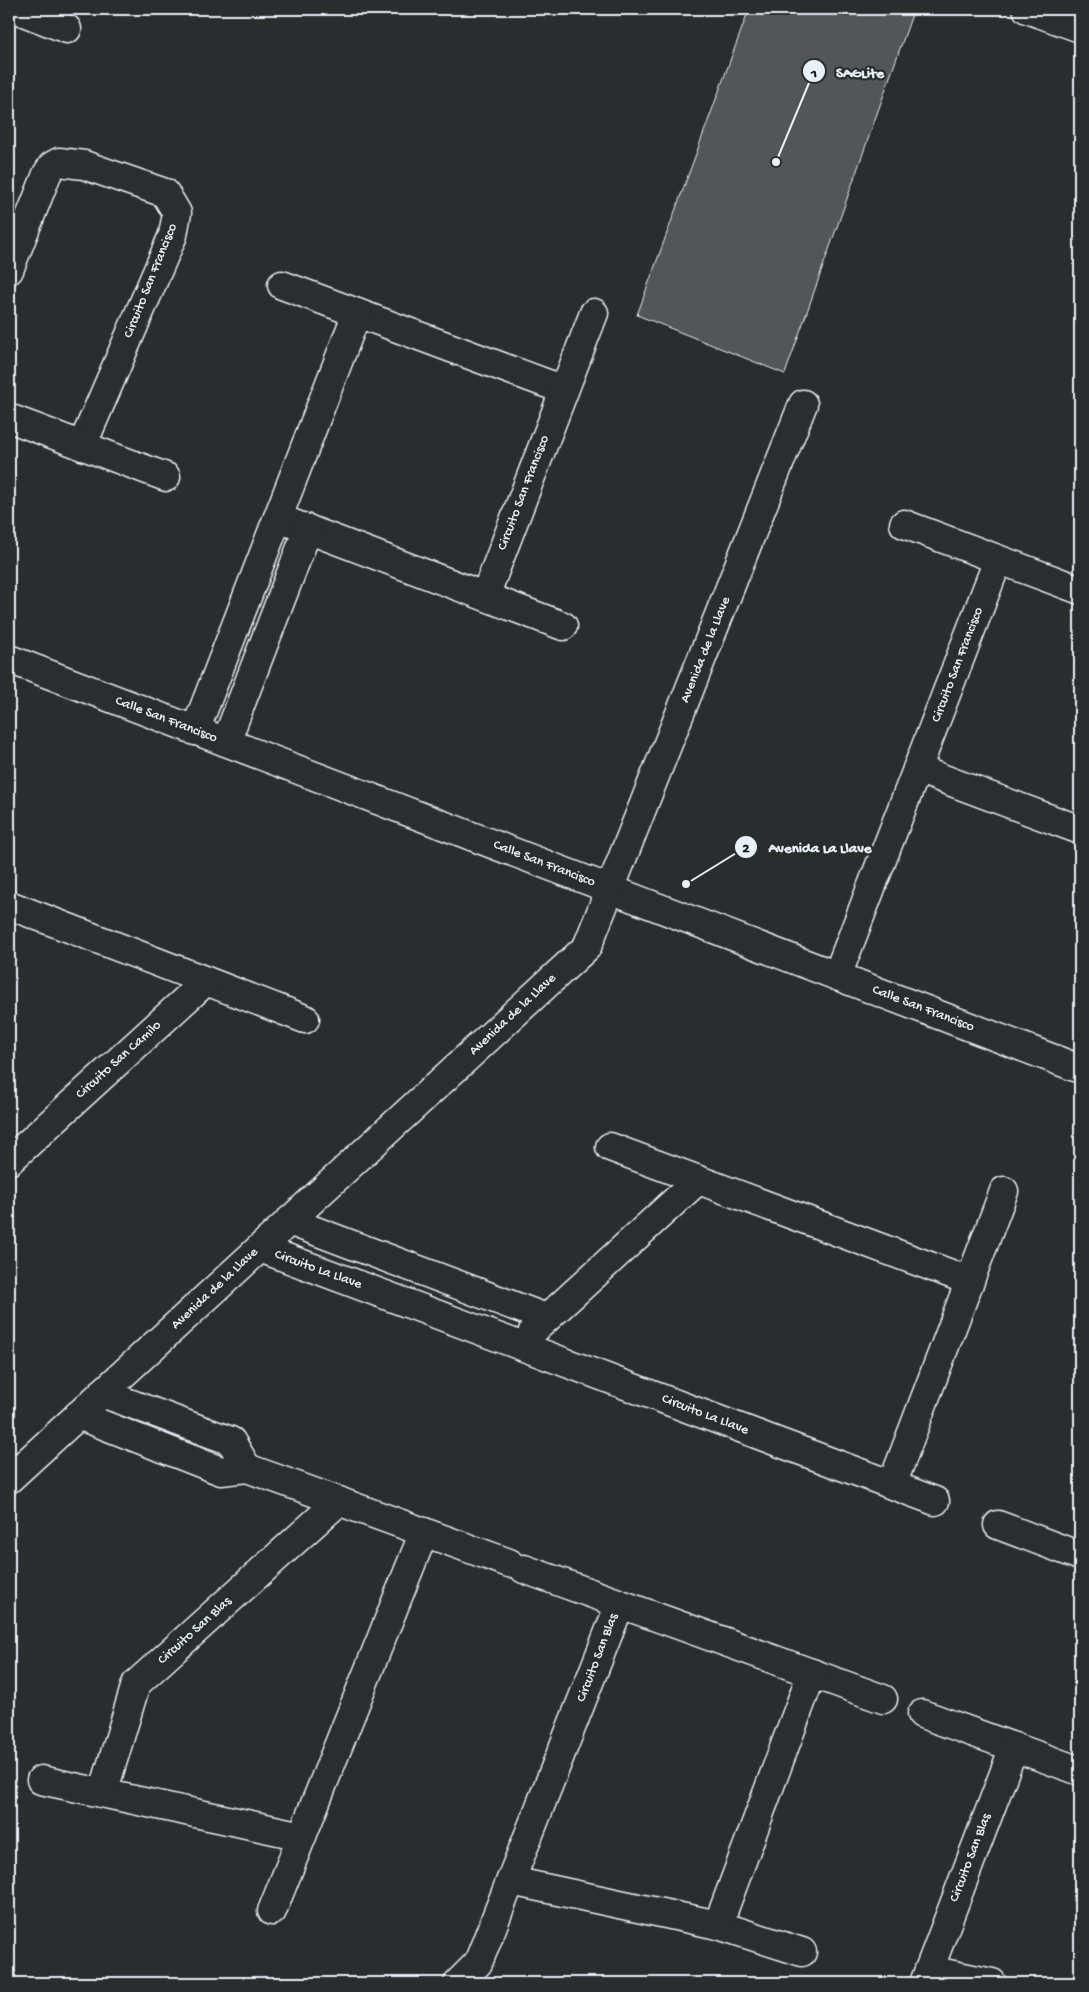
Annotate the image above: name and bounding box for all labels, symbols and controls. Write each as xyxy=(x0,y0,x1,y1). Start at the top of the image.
callout: SAGLite xyxy=(801,56,894,86)
text: 1 xyxy=(810,65,817,83)
text: SAGLite xyxy=(836,65,885,83)
street label: Circuito San Francisco xyxy=(120,221,182,341)
street label: Circuito San Francisco xyxy=(494,433,554,553)
street label: Avenida de la Llave xyxy=(677,594,735,706)
street label: Circuito San Francisco xyxy=(928,605,988,725)
street label: Calle San Francisco xyxy=(113,693,219,747)
callout: Avenida La Llave xyxy=(733,832,881,862)
street label: Calle San Francisco xyxy=(491,837,597,891)
text: 2 xyxy=(742,840,750,858)
text: Avenida La Llave xyxy=(767,840,873,858)
street label: Avenida de la Llave xyxy=(466,970,561,1060)
street label: Calle San Francisco xyxy=(870,982,976,1036)
street label: Circuito San Camilo xyxy=(73,1017,165,1103)
street label: Avenida de la Llave xyxy=(168,1244,263,1334)
street label: Circuito La Llave xyxy=(272,1246,365,1294)
street label: Circuito La Llave xyxy=(659,1391,752,1440)
street label: Circuito San Blas xyxy=(155,1593,236,1669)
street label: Circuito San Blas xyxy=(573,1610,623,1705)
street label: Circuito San Blas xyxy=(946,1810,996,1905)

